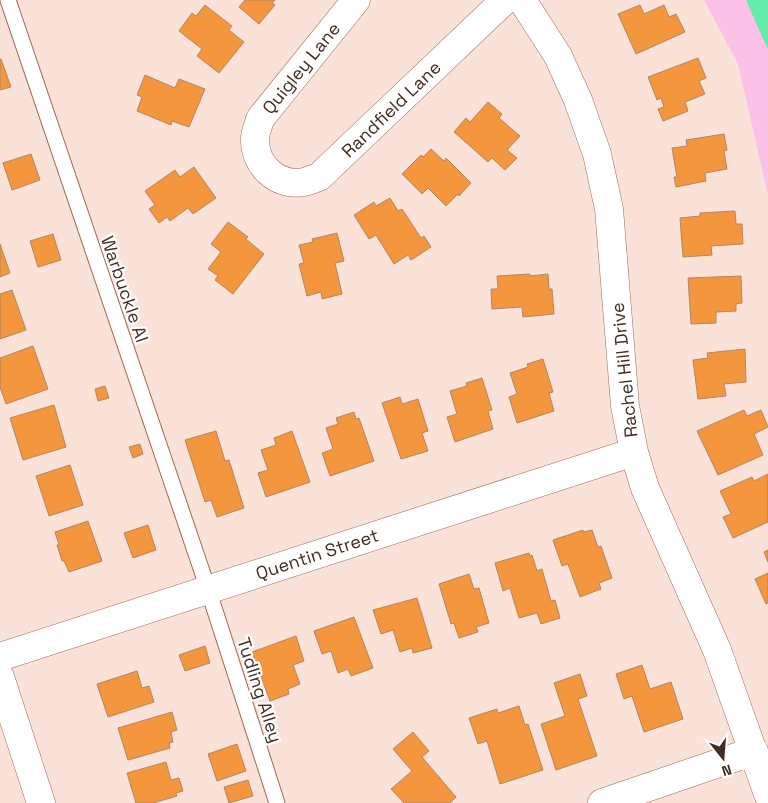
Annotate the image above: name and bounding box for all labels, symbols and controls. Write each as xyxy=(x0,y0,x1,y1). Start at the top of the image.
street label: Quigley Lane xyxy=(257,17,345,119)
street label: Randfield Lane xyxy=(336,56,446,162)
street label: Warbuckle Al xyxy=(96,233,154,345)
street label: Rachel Hill Drive xyxy=(605,301,643,439)
street label: Quentin Street xyxy=(253,523,381,585)
street label: Tudling Alley xyxy=(232,634,288,746)
north arrow xyxy=(698,733,748,783)
text: N xyxy=(720,760,734,780)

